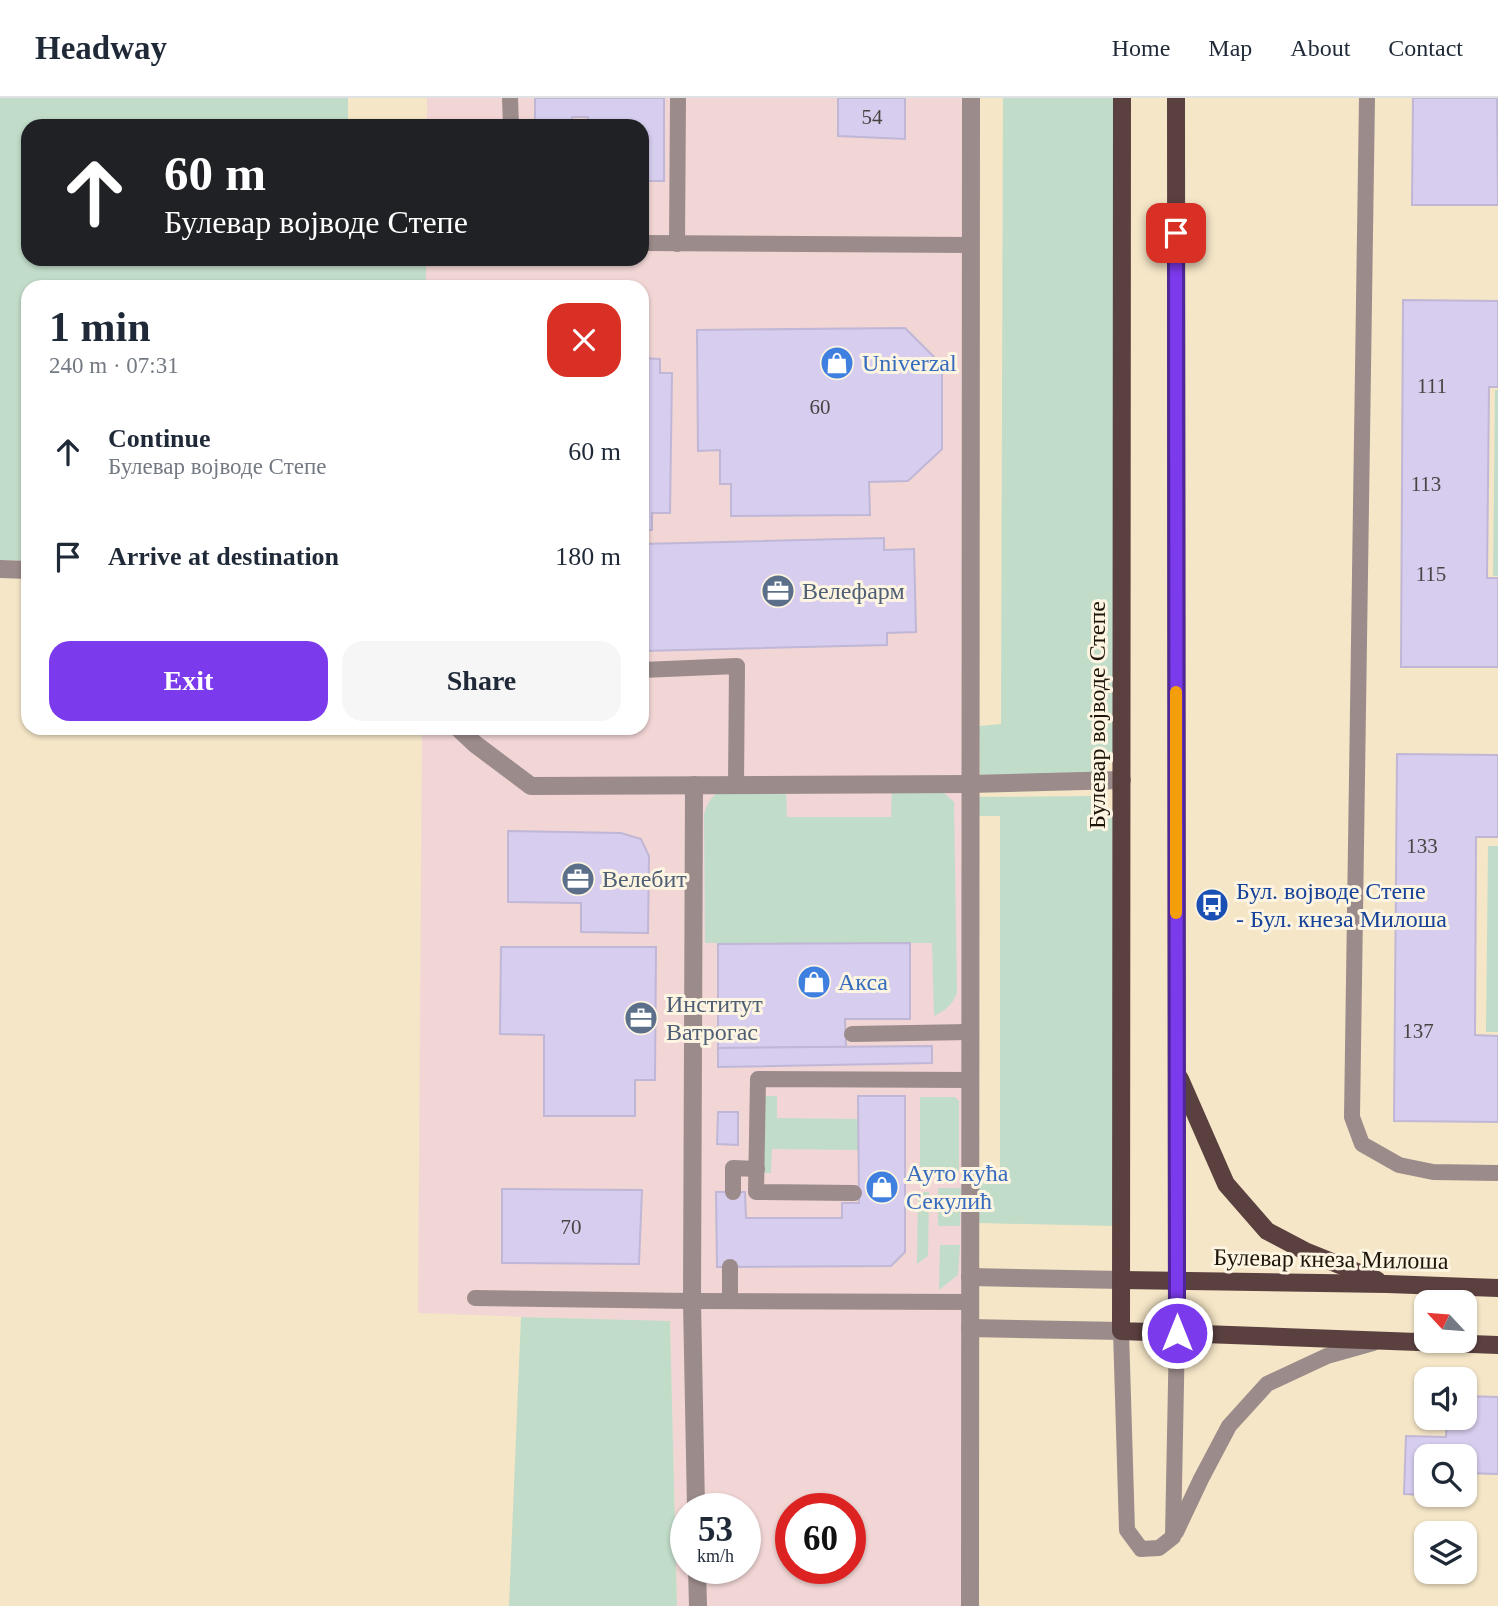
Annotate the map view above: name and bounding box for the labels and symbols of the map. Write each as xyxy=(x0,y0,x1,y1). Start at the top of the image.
house number: 54 xyxy=(862,105,883,129)
pin xyxy=(1146,203,1206,263)
shop icon: Univerzal xyxy=(818,344,856,382)
place label: Univerzal xyxy=(862,350,957,376)
house number: 111 xyxy=(1417,374,1447,398)
house number: 60 xyxy=(810,395,831,419)
house number: 113 xyxy=(1411,472,1441,496)
house number: 115 xyxy=(1416,562,1446,586)
office icon: Велефарм xyxy=(759,572,797,610)
place label: Велефарм xyxy=(802,578,905,604)
street label: Булевар војводе Степе xyxy=(1084,601,1110,829)
house number: 133 xyxy=(1406,834,1438,858)
office icon: Велебит xyxy=(559,860,597,898)
place label: Велебит xyxy=(602,866,687,892)
place label: Бул. војводе Степе - Бул. кнеза Милоша xyxy=(1236,878,1447,932)
bus stop icon: Бул. војводе Степе - Бул. кнеза Милоша xyxy=(1193,886,1231,924)
shop icon: Акса xyxy=(795,963,833,1001)
place label: Акса xyxy=(838,969,888,995)
place label: Институт Ватрогас xyxy=(666,991,763,1045)
office icon: Институт Ватрогас xyxy=(622,999,660,1037)
house number: 137 xyxy=(1402,1019,1434,1043)
place label: Ауто кућа Секулић xyxy=(906,1160,1009,1214)
shop icon: Ауто кућа Секулић xyxy=(863,1168,901,1206)
house number: 70 xyxy=(561,1215,582,1239)
street label: Булевар кнеза Милоша xyxy=(1213,1244,1449,1274)
north arrow xyxy=(1414,1290,1477,1353)
position arrow xyxy=(1140,1296,1214,1370)
speed limit sign: 60 xyxy=(775,1493,866,1584)

